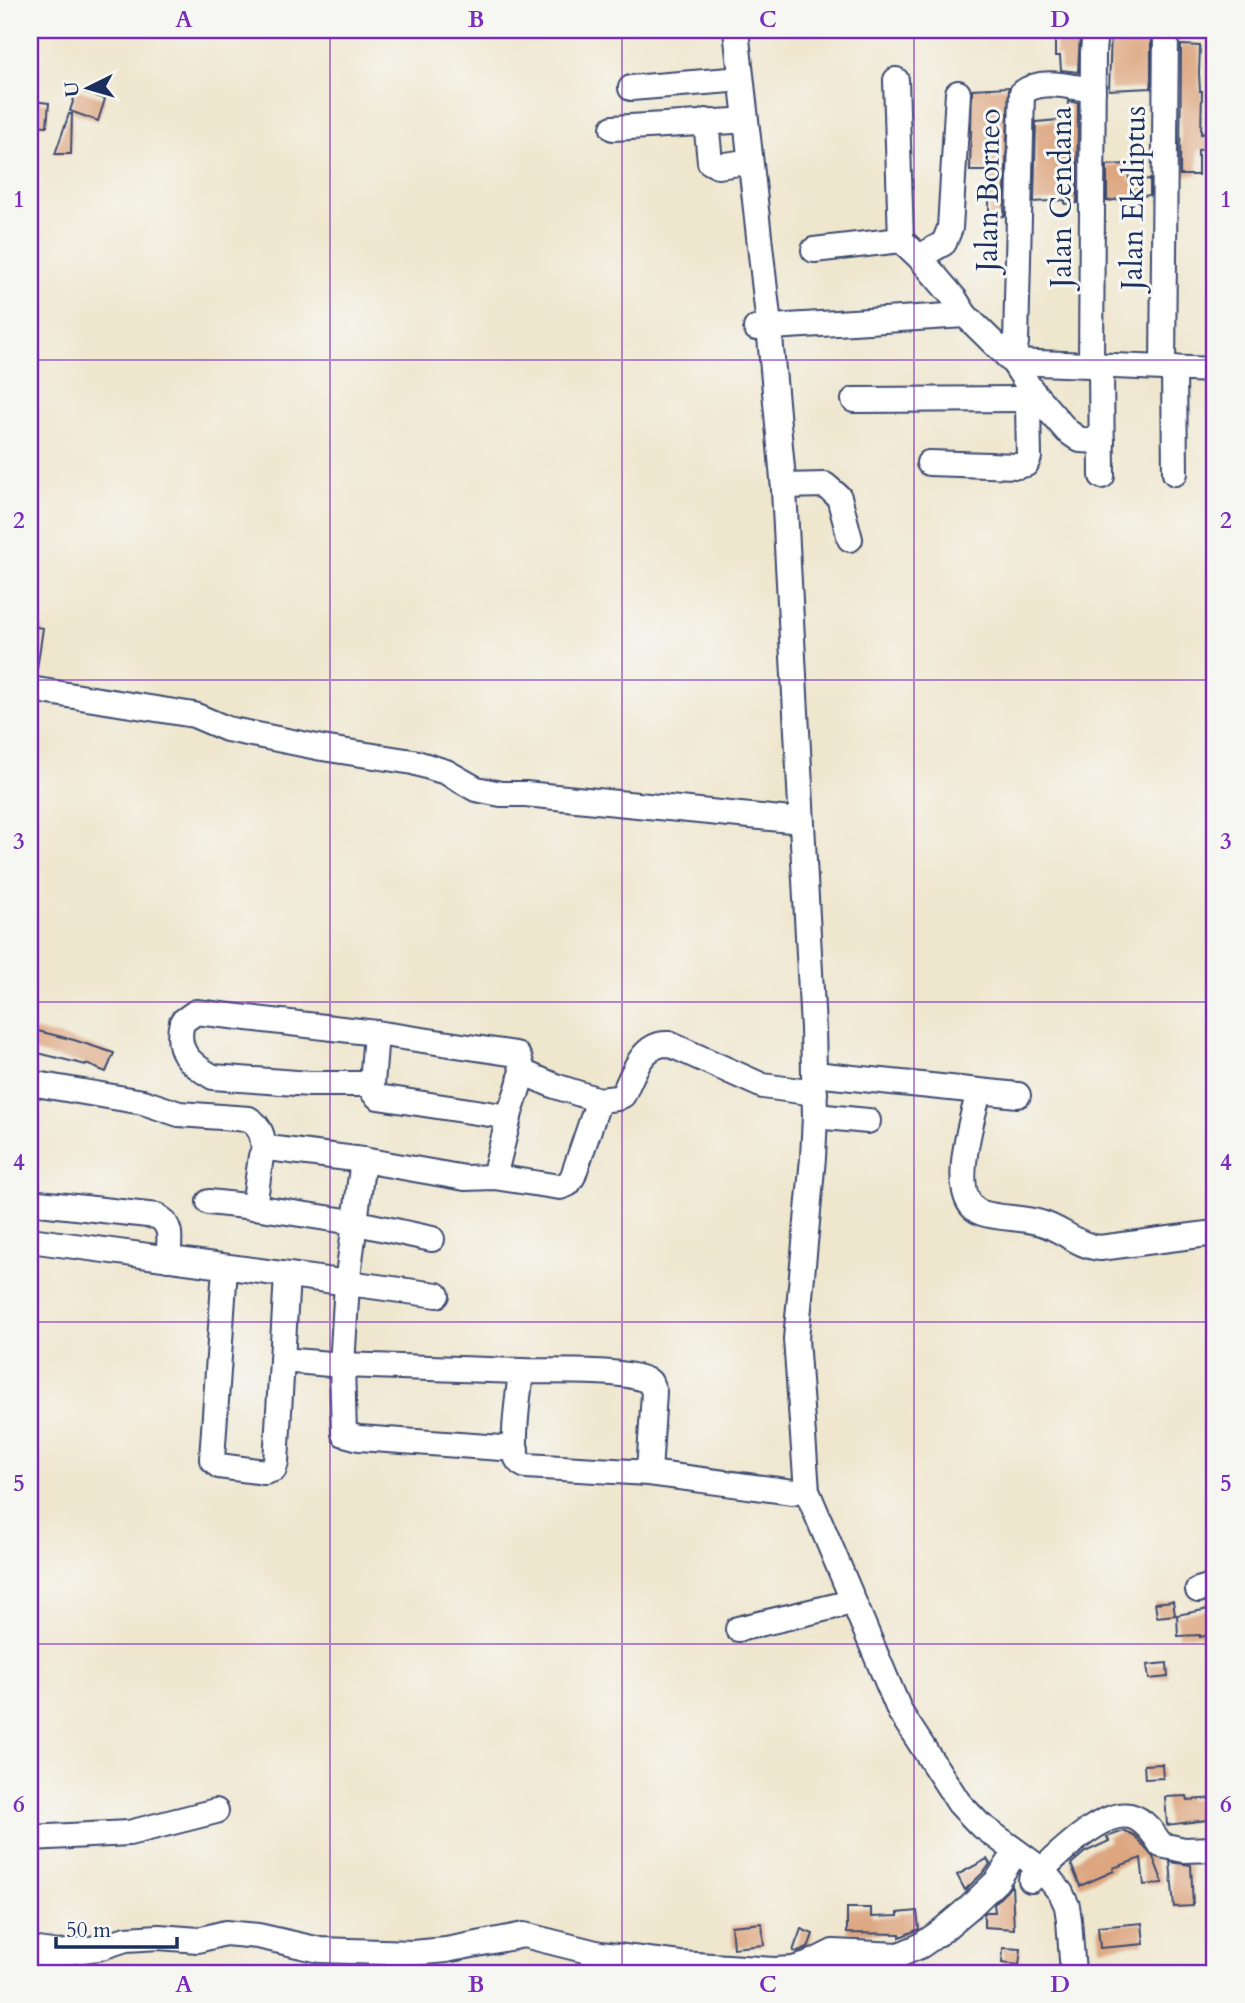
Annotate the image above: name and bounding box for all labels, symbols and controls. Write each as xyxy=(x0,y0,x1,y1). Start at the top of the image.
text: A xyxy=(175,4,193,35)
text: B xyxy=(468,4,484,35)
text: C xyxy=(759,4,777,35)
text: D xyxy=(1050,4,1070,35)
north arrow xyxy=(52,52,122,122)
text: U xyxy=(58,80,86,98)
street label: Jalan Ekaliptus xyxy=(1111,105,1156,295)
street label: Jalan Cendana xyxy=(1041,106,1082,292)
street label: Jalan Borneo xyxy=(967,108,1010,276)
text: 1 xyxy=(13,184,25,215)
text: 1 xyxy=(1220,184,1232,215)
text: 2 xyxy=(13,505,25,536)
text: 2 xyxy=(1220,505,1232,536)
text: 3 xyxy=(13,826,25,857)
text: 3 xyxy=(1220,826,1232,857)
text: 4 xyxy=(13,1147,25,1178)
text: 4 xyxy=(1220,1147,1232,1178)
text: 5 xyxy=(13,1468,25,1499)
text: 5 xyxy=(1220,1468,1232,1499)
text: 6 xyxy=(13,1789,25,1820)
text: 6 xyxy=(1220,1789,1232,1820)
scale bar xyxy=(56,1905,177,1949)
text: 50 m xyxy=(66,1916,111,1945)
text: A xyxy=(175,1969,193,2000)
text: B xyxy=(468,1969,484,2000)
text: C xyxy=(759,1969,777,2000)
text: D xyxy=(1050,1969,1070,2000)

